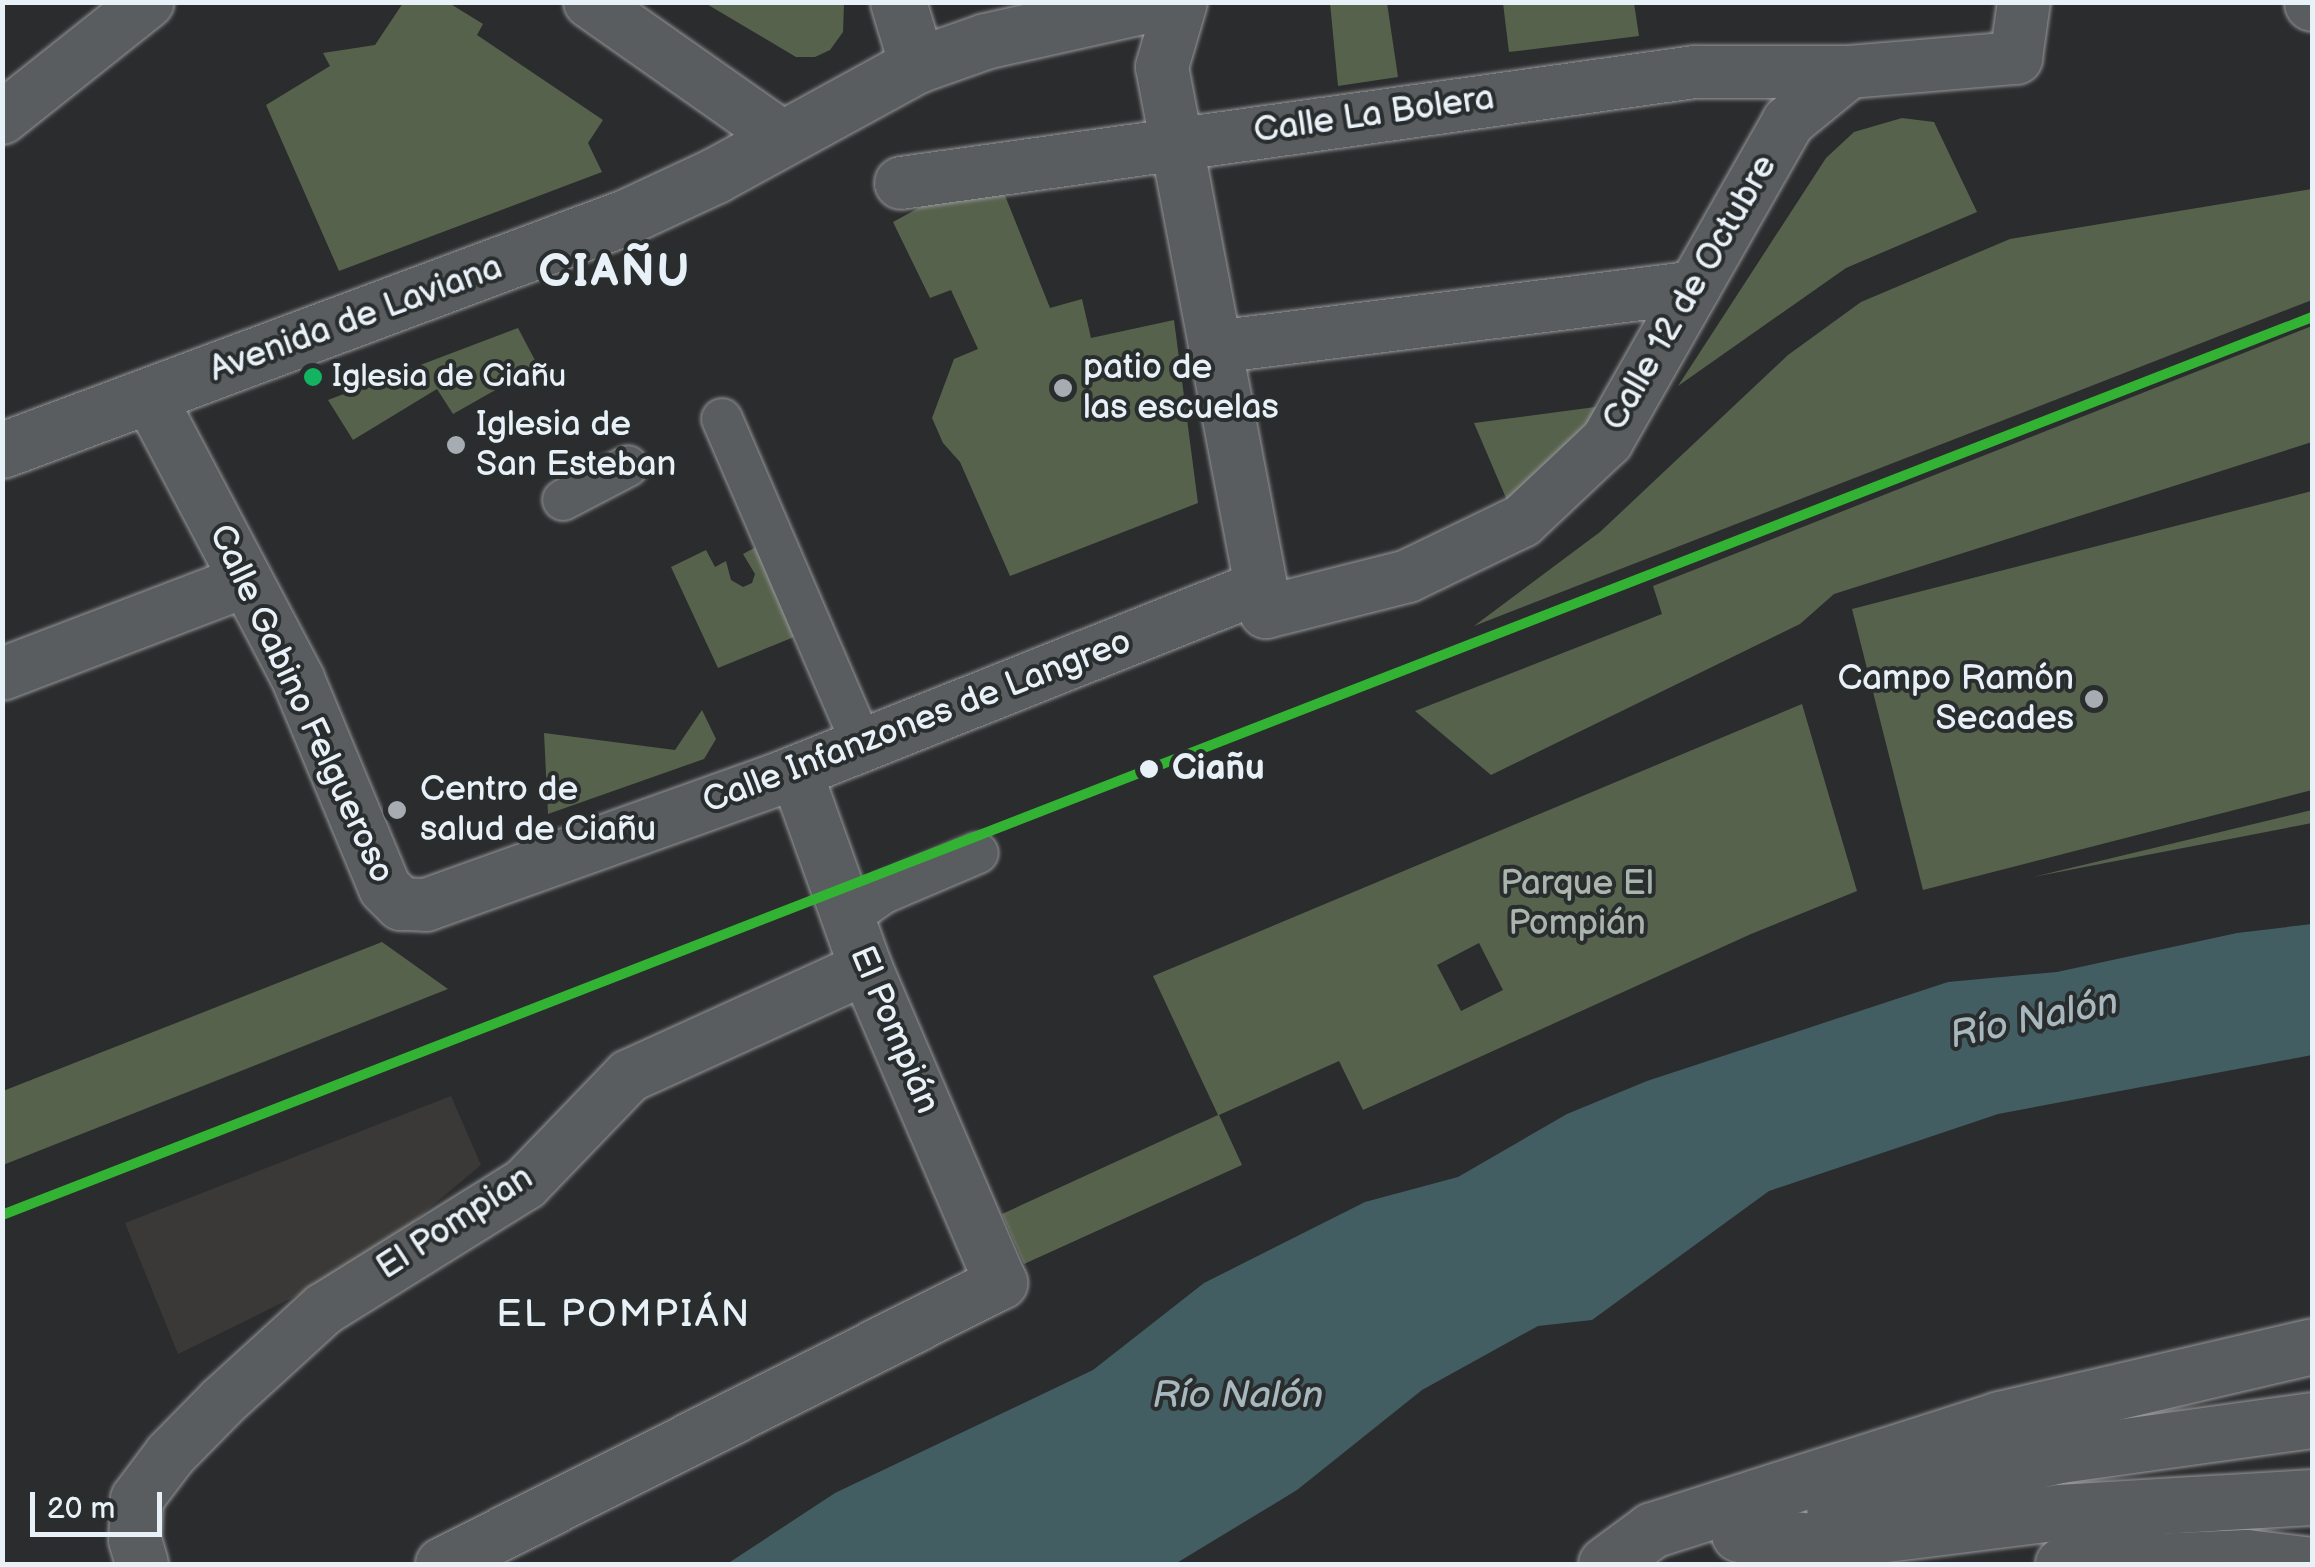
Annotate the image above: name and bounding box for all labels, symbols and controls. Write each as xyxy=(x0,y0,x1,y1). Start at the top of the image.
street label: Calle La Bolera xyxy=(1251,77,1497,153)
street label: Calle 12 de Octubre xyxy=(1594,148,1786,438)
district label: CIAÑU xyxy=(538,246,692,300)
street label: Avenida de Laviana xyxy=(204,247,508,391)
place label: patio de las escuelas xyxy=(1083,347,1279,429)
place label: Iglesia de Ciañu xyxy=(332,358,566,396)
marker: Iglesia de Ciañu xyxy=(303,367,323,387)
marker: patio de las escuelas xyxy=(1052,377,1074,399)
place label: Iglesia de San Esteban xyxy=(476,404,676,486)
marker: Iglesia de San Esteban xyxy=(445,434,467,456)
street label: Calle Gabino Felgueroso xyxy=(199,518,403,890)
street label: Calle Infanzones de Langreo xyxy=(697,621,1137,823)
place label: Campo Ramón Secades xyxy=(1837,658,2074,740)
marker: Campo Ramón Secades xyxy=(2083,688,2105,710)
place label: Ciañu xyxy=(1172,748,1265,790)
marker: Ciañu xyxy=(1136,756,1162,782)
place label: Centro de salud de Ciañu xyxy=(420,769,656,851)
marker: Centro de salud de Ciañu xyxy=(384,797,410,823)
park label: Parque El Pompián xyxy=(1500,863,1654,945)
street label: El Pompián xyxy=(840,940,948,1120)
water label: Río Nalón xyxy=(1946,979,2122,1059)
street label: El Pompian xyxy=(369,1157,541,1289)
district label: EL POMPIÁN xyxy=(496,1292,752,1338)
water label: Río Nalón xyxy=(1152,1373,1324,1419)
scale bar xyxy=(35,1472,168,1534)
text: 20 m xyxy=(47,1491,115,1527)

